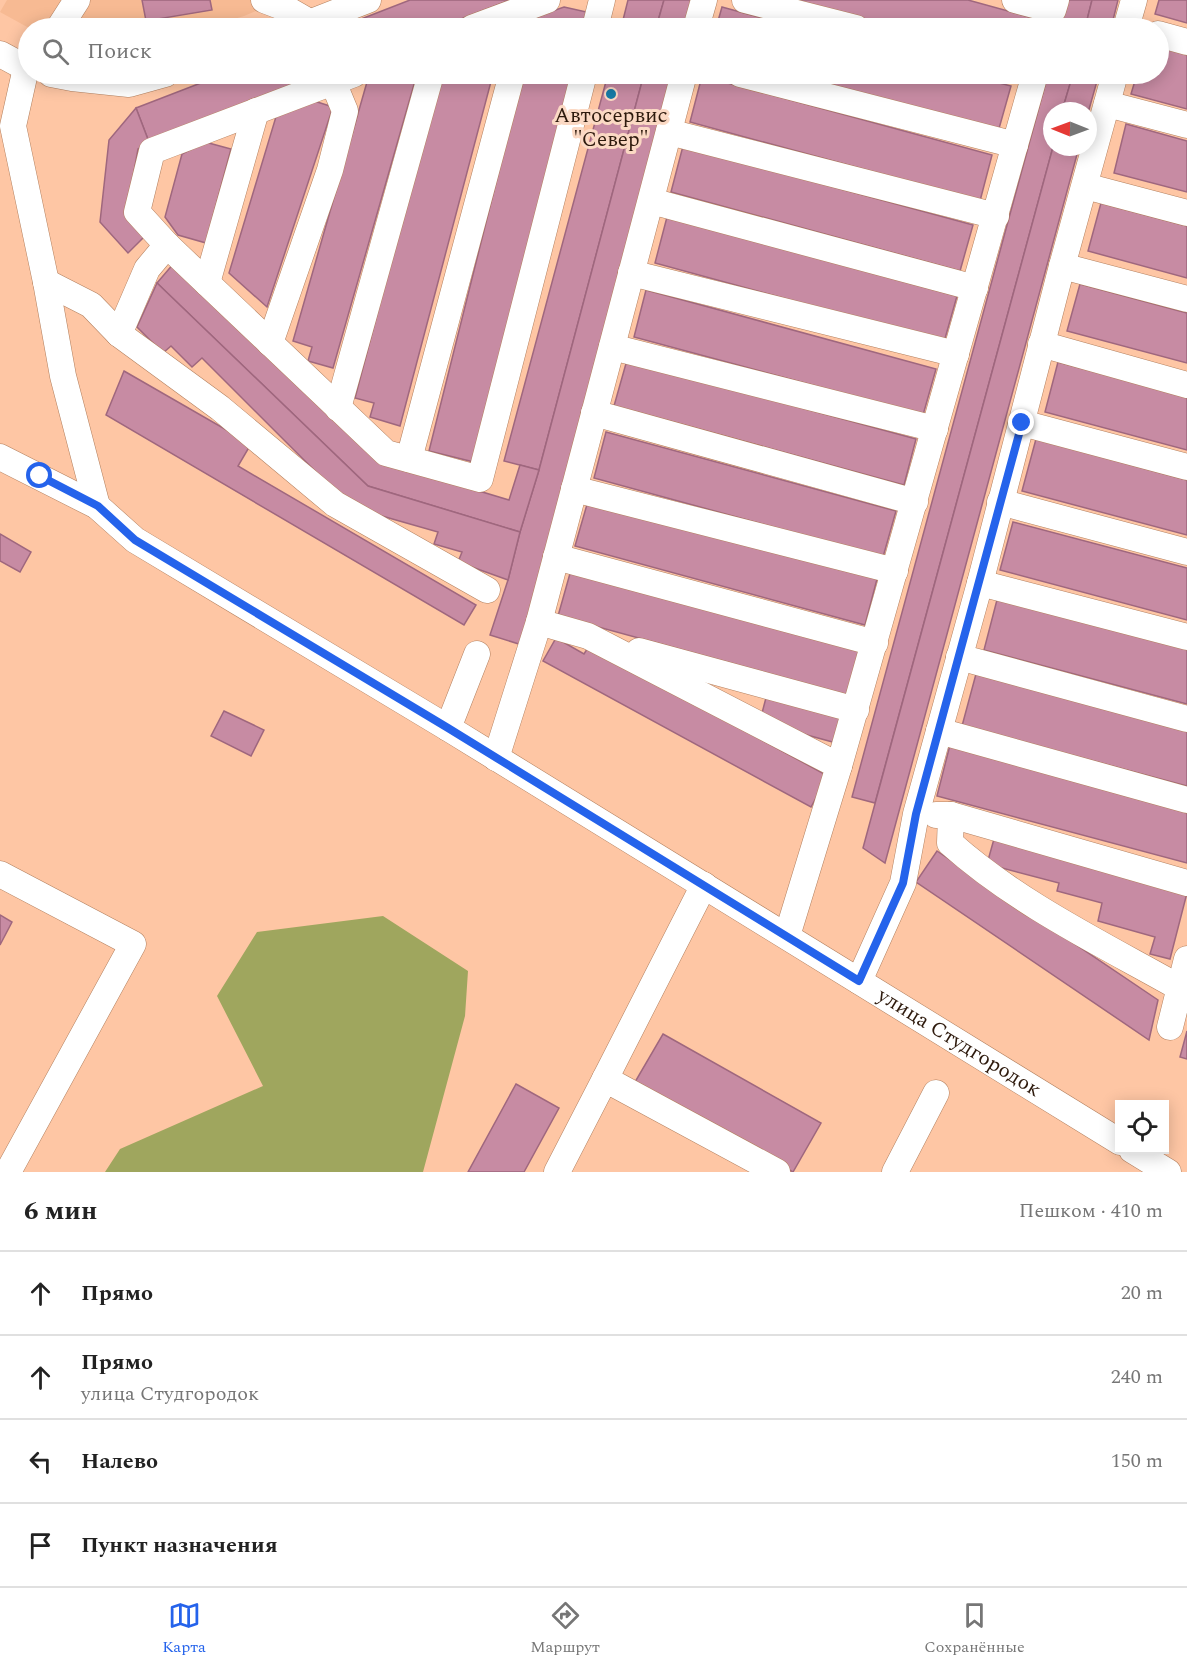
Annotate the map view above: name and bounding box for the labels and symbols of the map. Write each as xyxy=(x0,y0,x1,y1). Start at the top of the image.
marker: Автосервис "Север" xyxy=(604,87,618,101)
place label: Автосервис "Север" xyxy=(554,100,668,156)
north arrow xyxy=(1043,102,1097,156)
route end xyxy=(1008,409,1034,435)
route start xyxy=(26,462,52,488)
street label: улица Студгородок xyxy=(870,980,1047,1106)

